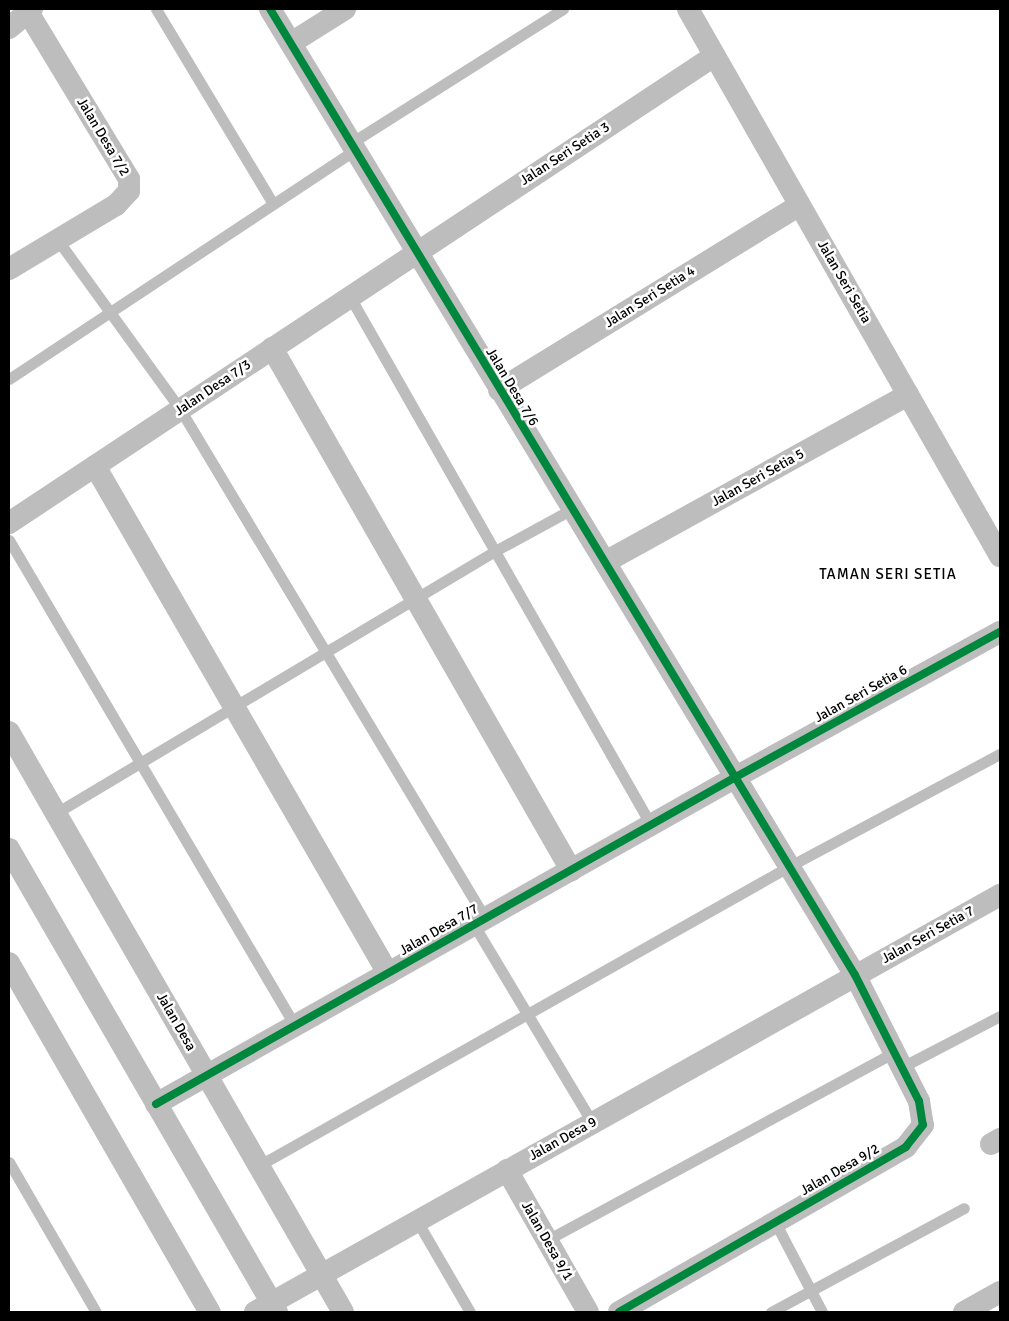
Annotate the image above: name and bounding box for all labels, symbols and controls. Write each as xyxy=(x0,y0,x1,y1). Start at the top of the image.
street label: Jalan Desa 7/2 xyxy=(73,95,133,179)
street label: Jalan Seri Setia 3 xyxy=(517,119,613,189)
street label: Jalan Seri Setia xyxy=(814,238,874,326)
street label: Jalan Seri Setia 4 xyxy=(602,262,698,332)
street label: Jalan Desa 7/6 xyxy=(482,345,542,429)
street label: Jalan Desa 7/3 xyxy=(172,356,254,420)
street label: Jalan Seri Setia 5 xyxy=(709,446,807,510)
district label: TAMAN SERI SETIA xyxy=(817,566,959,584)
street label: Jalan Seri Setia 6 xyxy=(812,662,910,726)
street label: Jalan Desa 7/7 xyxy=(397,901,481,959)
street label: Jalan Seri Setia 7 xyxy=(879,903,977,967)
street label: Jalan Desa xyxy=(153,990,199,1054)
street label: Jalan Desa 9 xyxy=(526,1113,600,1165)
street label: Jalan Desa 9/2 xyxy=(798,1141,882,1199)
street label: Jalan Desa 9/1 xyxy=(518,1199,576,1283)

